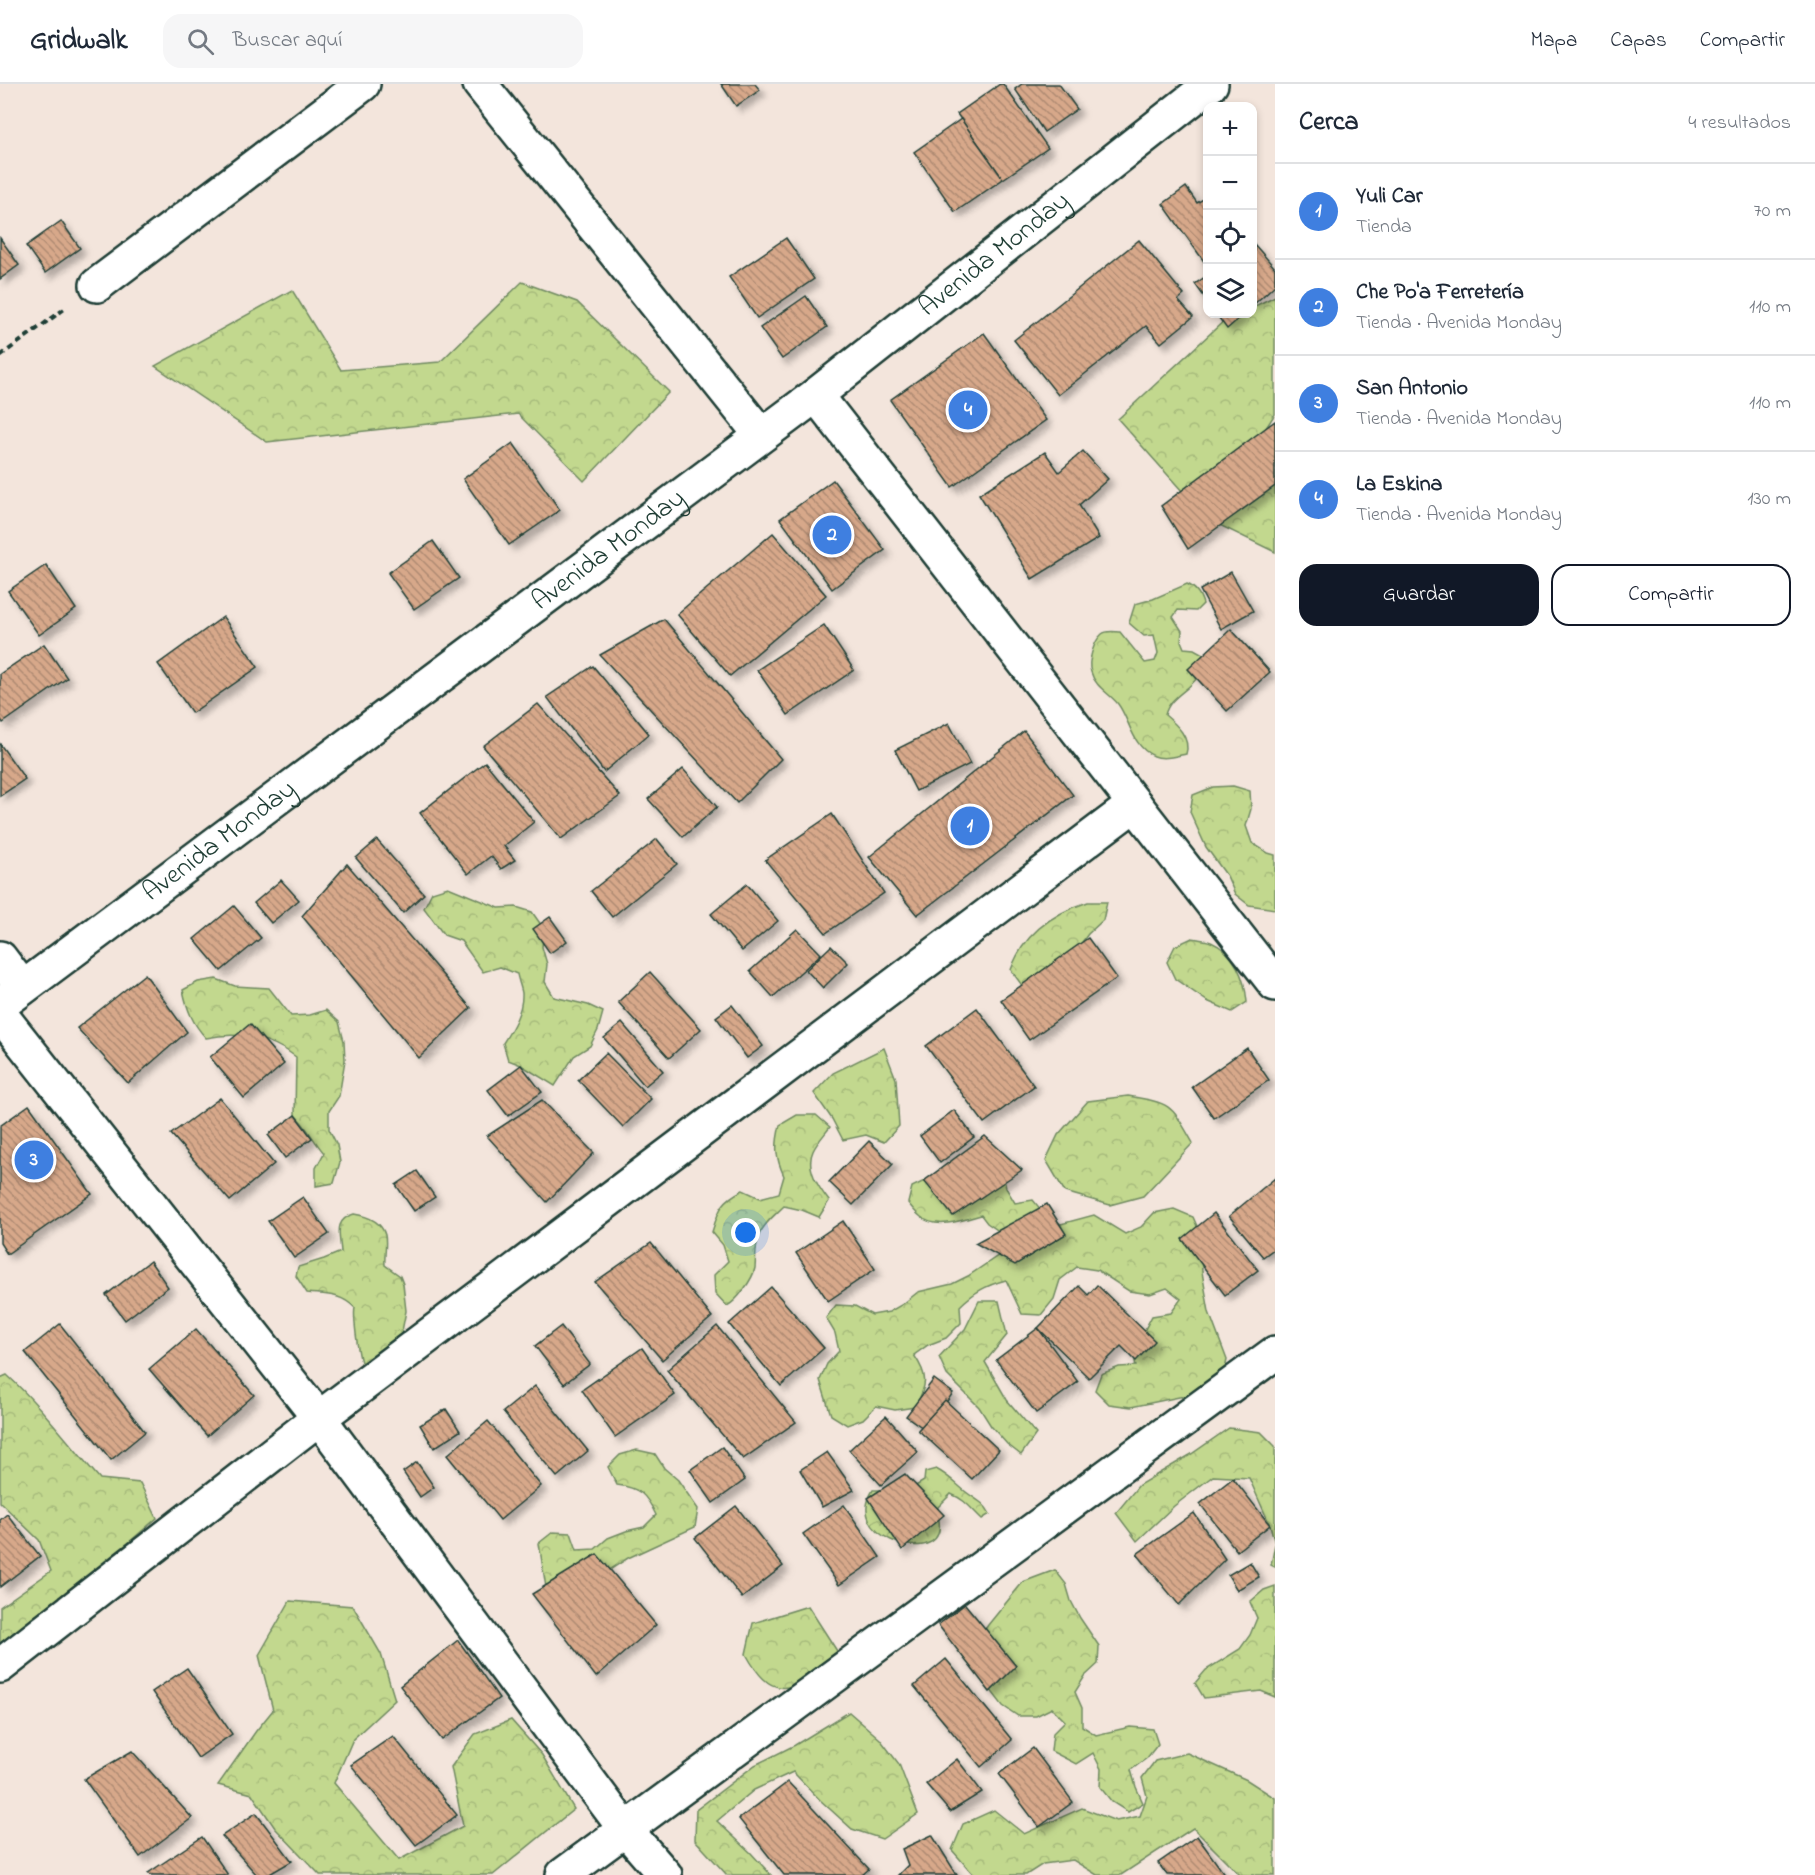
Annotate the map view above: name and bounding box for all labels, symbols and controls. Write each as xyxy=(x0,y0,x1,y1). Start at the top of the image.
search box xyxy=(163,14,583,68)
text: Gridwalk xyxy=(30,21,127,62)
icon: search xyxy=(184,25,217,58)
text: Buscar aquí xyxy=(232,25,342,57)
text: Mapa xyxy=(1530,26,1577,56)
text: Capas xyxy=(1610,26,1667,56)
text: Compartir xyxy=(1700,26,1785,56)
map controls xyxy=(1203,102,1257,318)
button: + xyxy=(1203,102,1257,156)
text: Cerca xyxy=(1299,104,1359,142)
text: 4 resultados xyxy=(1688,109,1791,138)
button: − xyxy=(1203,156,1257,210)
text: Yuli Car xyxy=(1356,181,1423,213)
street label: Avenida Monday xyxy=(910,182,1079,326)
text: 1 xyxy=(1315,197,1322,226)
text: 70 m xyxy=(1754,197,1791,226)
button: locate xyxy=(1203,210,1257,264)
text: Tienda xyxy=(1356,213,1412,242)
button: layers xyxy=(1203,264,1257,318)
text: Che Po'a Ferretería xyxy=(1356,277,1524,309)
text: 2 xyxy=(1314,293,1323,322)
text: 110 m xyxy=(1749,293,1791,322)
text: Tienda · Avenida Monday xyxy=(1356,309,1562,338)
text: San Antonio xyxy=(1356,373,1468,405)
pin: 4 xyxy=(948,388,988,432)
text: 3 xyxy=(1314,389,1323,418)
text: 110 m xyxy=(1749,389,1791,418)
text: Tienda · Avenida Monday xyxy=(1356,405,1562,434)
text: La Eskina xyxy=(1356,469,1442,501)
street label: Avenida Monday xyxy=(524,479,694,620)
text: 4 xyxy=(1314,485,1323,514)
text: 130 m xyxy=(1747,485,1791,514)
text: Tienda · Avenida Monday xyxy=(1356,501,1562,530)
pin: 2 xyxy=(812,512,852,558)
button: Guardar xyxy=(1299,564,1539,626)
button: Compartir xyxy=(1551,564,1791,626)
street label: Avenida Monday xyxy=(134,770,305,911)
pin: 1 xyxy=(950,804,990,848)
pin: 3 xyxy=(15,1138,54,1182)
your location xyxy=(731,1218,760,1247)

